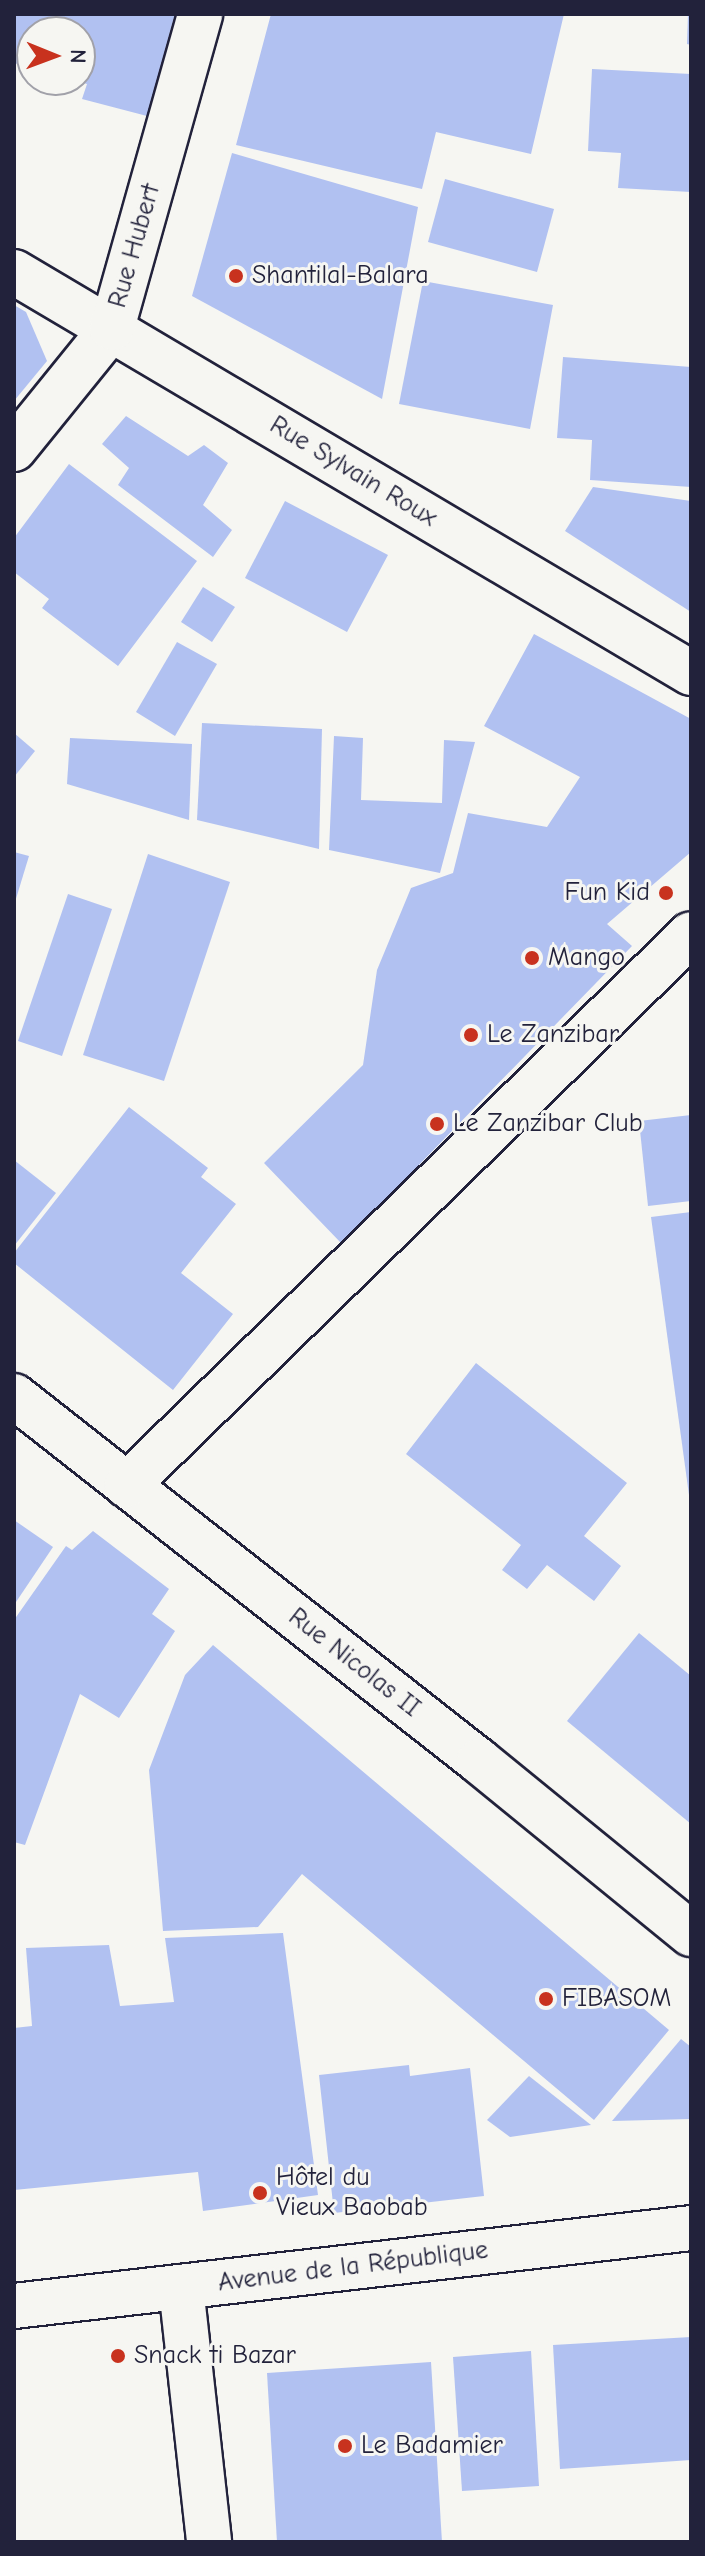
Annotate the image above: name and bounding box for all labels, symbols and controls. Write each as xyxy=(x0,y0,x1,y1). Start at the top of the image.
north arrow xyxy=(16,16,96,96)
text: N xyxy=(65,49,91,64)
street label: Rue Hubert xyxy=(102,181,168,311)
place label: Shantilal-Balara xyxy=(252,260,429,292)
marker: Shantilal-Balara xyxy=(227,267,245,285)
street label: Rue Sylvain Roux xyxy=(264,410,442,534)
place label: Fun Kid xyxy=(564,877,650,909)
marker: Fun Kid xyxy=(657,884,675,902)
place label: Mango xyxy=(548,942,625,974)
marker: Mango xyxy=(523,949,541,967)
place label: Le Zanzibar xyxy=(487,1019,619,1051)
marker: Le Zanzibar xyxy=(462,1026,480,1044)
place label: Le Zanzibar Club xyxy=(453,1108,643,1140)
marker: Le Zanzibar Club xyxy=(428,1115,446,1133)
street label: Rue Nicolas II xyxy=(282,1602,426,1724)
place label: FIBASOM xyxy=(562,1983,671,2015)
marker: FIBASOM xyxy=(537,1990,555,2008)
place label: Hôtel du Vieux Baobab xyxy=(276,2162,428,2224)
marker: Hôtel du Vieux Baobab xyxy=(251,2184,269,2202)
street label: Avenue de la République xyxy=(216,2235,490,2299)
place label: Snack ti Bazar xyxy=(134,2340,296,2372)
marker: Snack ti Bazar xyxy=(109,2347,127,2365)
place label: Le Badamier xyxy=(361,2430,503,2462)
marker: Le Badamier xyxy=(336,2437,354,2455)

